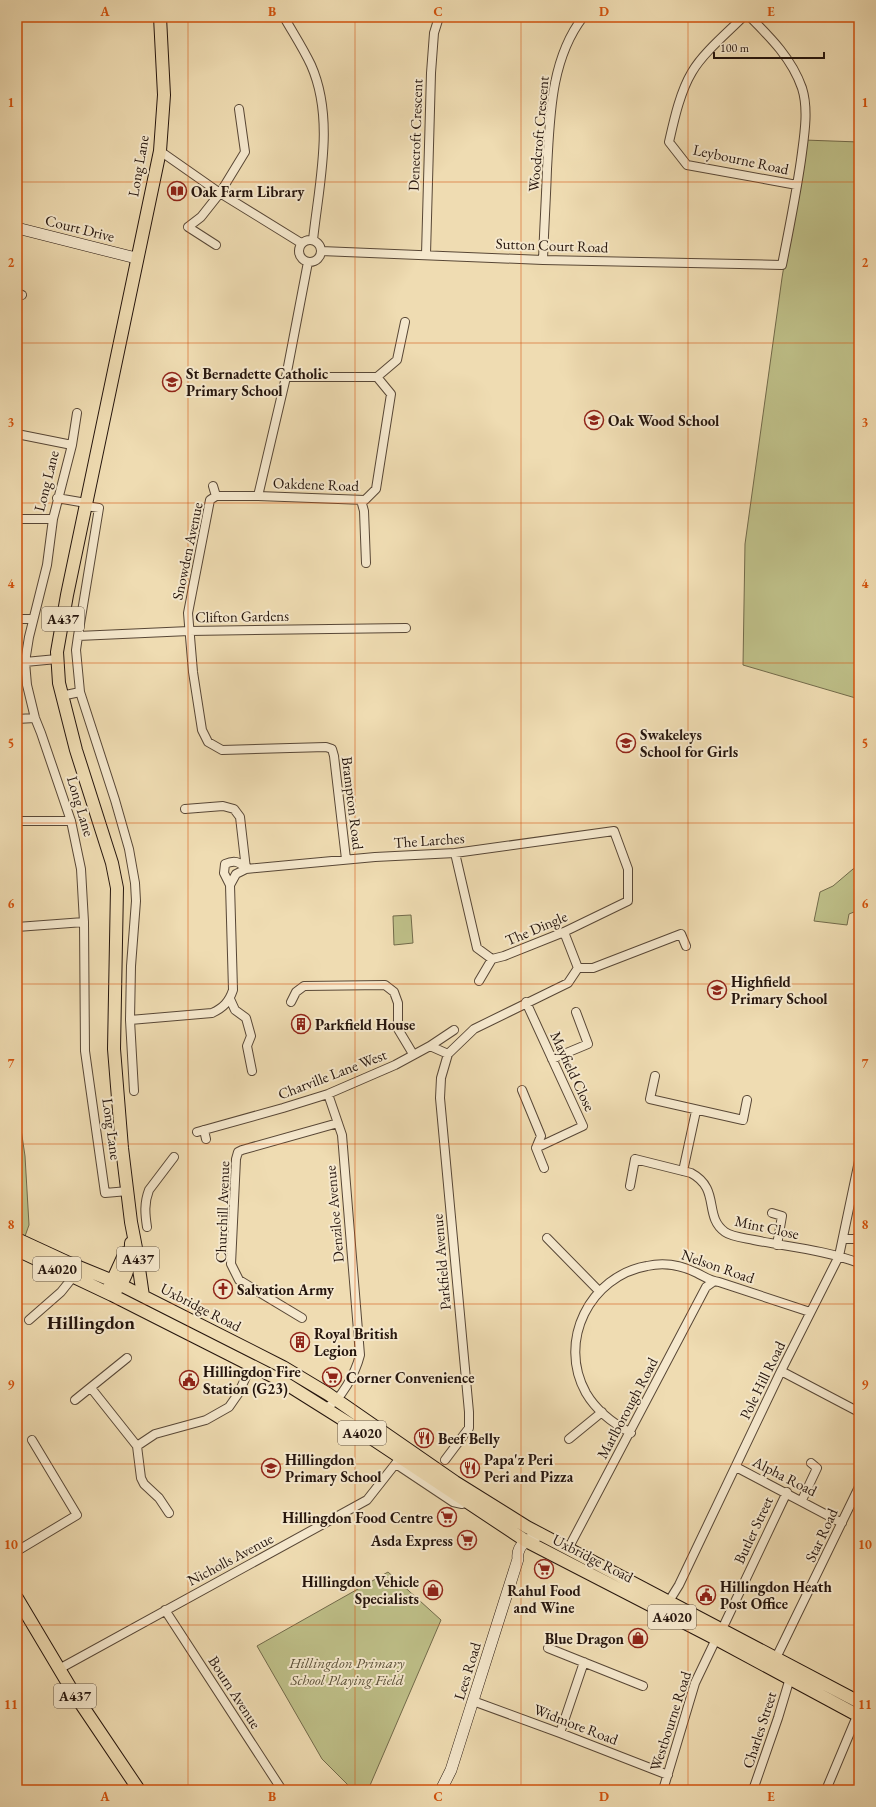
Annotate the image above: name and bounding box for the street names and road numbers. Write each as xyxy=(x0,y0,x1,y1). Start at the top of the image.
street label: Woodcroft Crescent xyxy=(523,75,553,193)
street label: Denecroft Crescent xyxy=(404,78,426,191)
street label: Long Lane xyxy=(123,134,153,198)
street label: Leybourne Road xyxy=(691,140,791,179)
street label: Court Drive xyxy=(43,210,117,246)
street label: Sutton Court Road xyxy=(495,234,609,256)
street label: Long Lane xyxy=(29,448,63,513)
street label: Oakdene Road xyxy=(273,473,360,495)
street label: Snowden Avenue xyxy=(167,500,207,602)
street label: Clifton Gardens xyxy=(195,606,289,626)
road number: A437 xyxy=(42,607,84,631)
street label: Brampton Road xyxy=(338,755,368,851)
street label: Long Lane xyxy=(63,774,99,839)
street label: The Larches xyxy=(393,828,465,852)
street label: The Dingle xyxy=(502,906,570,950)
street label: Mayfield Close xyxy=(546,1028,600,1114)
street label: Charville Lane West xyxy=(275,1044,389,1103)
street label: Long Lane xyxy=(98,1097,126,1161)
street label: Churchill Avenue xyxy=(211,1161,233,1263)
street label: Denziloe Avenue xyxy=(320,1165,348,1263)
street label: Mint Close xyxy=(733,1211,801,1243)
street label: Parkfield Avenue xyxy=(427,1213,455,1311)
street label: Nelson Road xyxy=(679,1245,757,1287)
road number: A437 xyxy=(117,1247,159,1271)
road number: A4020 xyxy=(33,1257,81,1281)
street label: Uxbridge Road xyxy=(157,1278,245,1336)
street label: Pole Hill Road xyxy=(735,1337,789,1422)
street label: Marlborough Road xyxy=(592,1354,662,1462)
road number: A4020 xyxy=(338,1421,386,1445)
street label: Alpha Road xyxy=(749,1451,821,1500)
street label: Butler Street xyxy=(729,1493,777,1567)
street label: Star Road xyxy=(800,1505,842,1565)
street label: Nicholls Avenue xyxy=(184,1528,276,1590)
street label: Uxbridge Road xyxy=(549,1529,637,1587)
road number: A4020 xyxy=(648,1605,696,1629)
street label: Lees Road xyxy=(449,1639,485,1702)
street label: Bourn Avenue xyxy=(204,1652,266,1732)
street label: Westbourne Road xyxy=(645,1668,695,1773)
road number: A437 xyxy=(54,1684,96,1708)
street label: Charles Street xyxy=(738,1689,780,1771)
street label: Widmore Road xyxy=(531,1699,621,1749)

